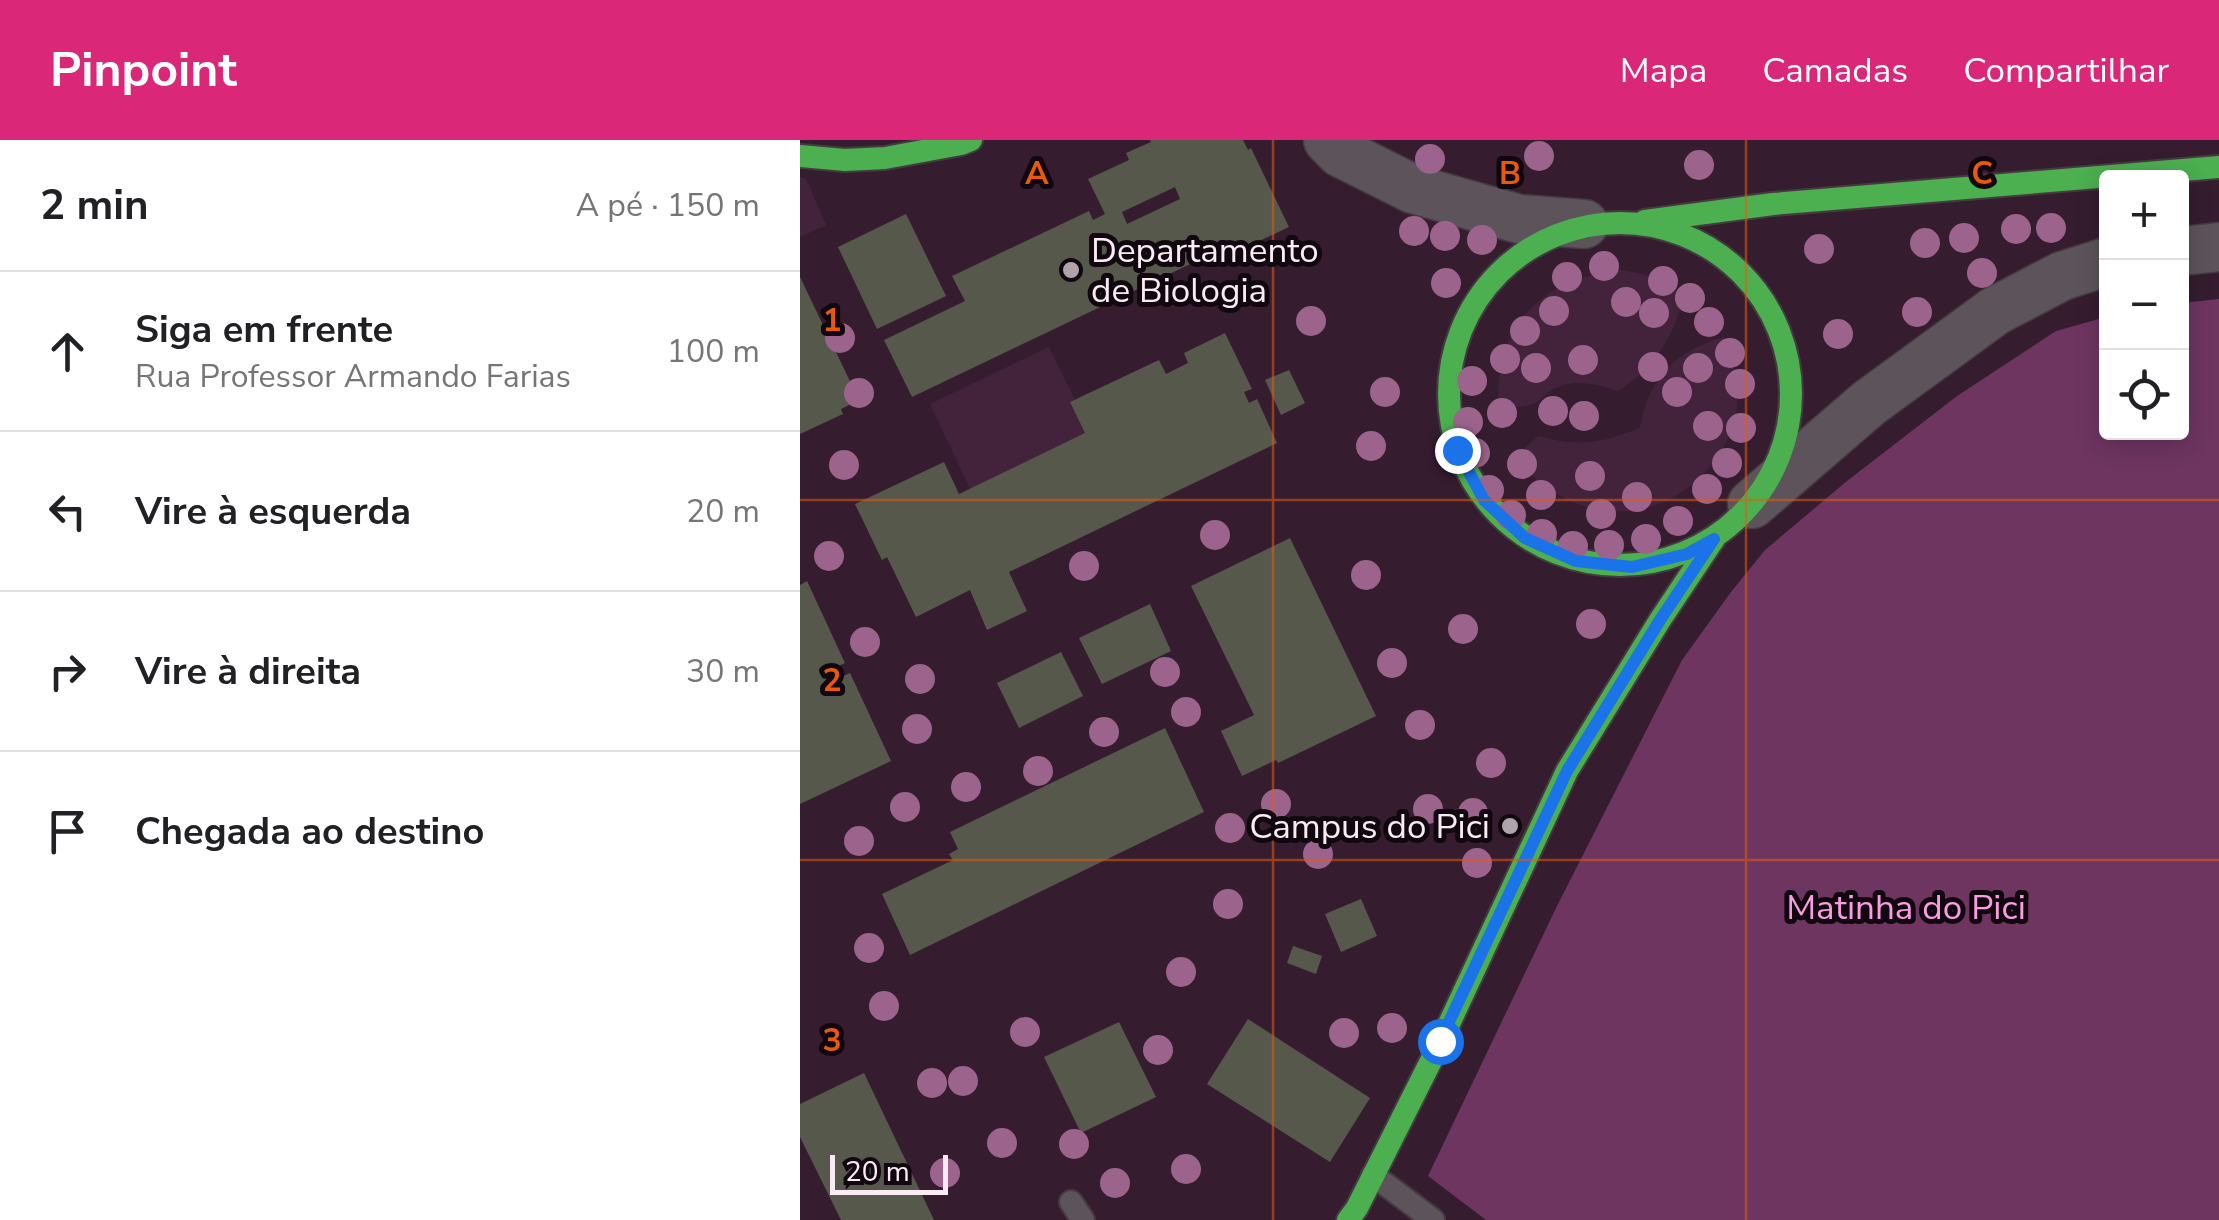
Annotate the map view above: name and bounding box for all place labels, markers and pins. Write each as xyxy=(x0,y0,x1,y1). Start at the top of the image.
place label: Departamento de Biologia xyxy=(1091,227,1319,314)
marker: Departamento de Biologia xyxy=(1060,259,1082,281)
place label: Campus do Pici xyxy=(1249,803,1490,850)
marker: Campus do Pici xyxy=(1499,815,1521,837)

